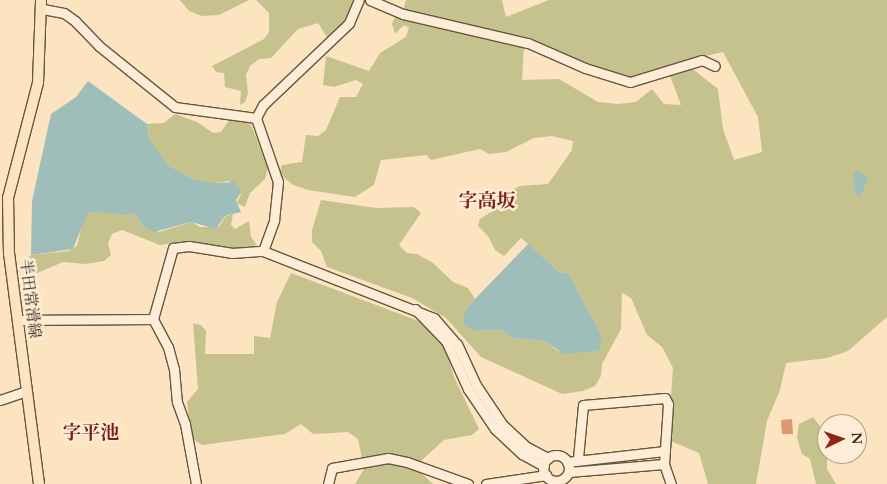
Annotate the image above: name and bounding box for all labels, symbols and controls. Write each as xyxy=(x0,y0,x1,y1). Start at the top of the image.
district label: 字高坂 xyxy=(459,191,515,213)
street label: 半田常滑線 xyxy=(16,258,44,340)
north arrow xyxy=(817,414,867,464)
district label: 字平池 xyxy=(63,423,119,445)
text: N xyxy=(847,432,866,445)

